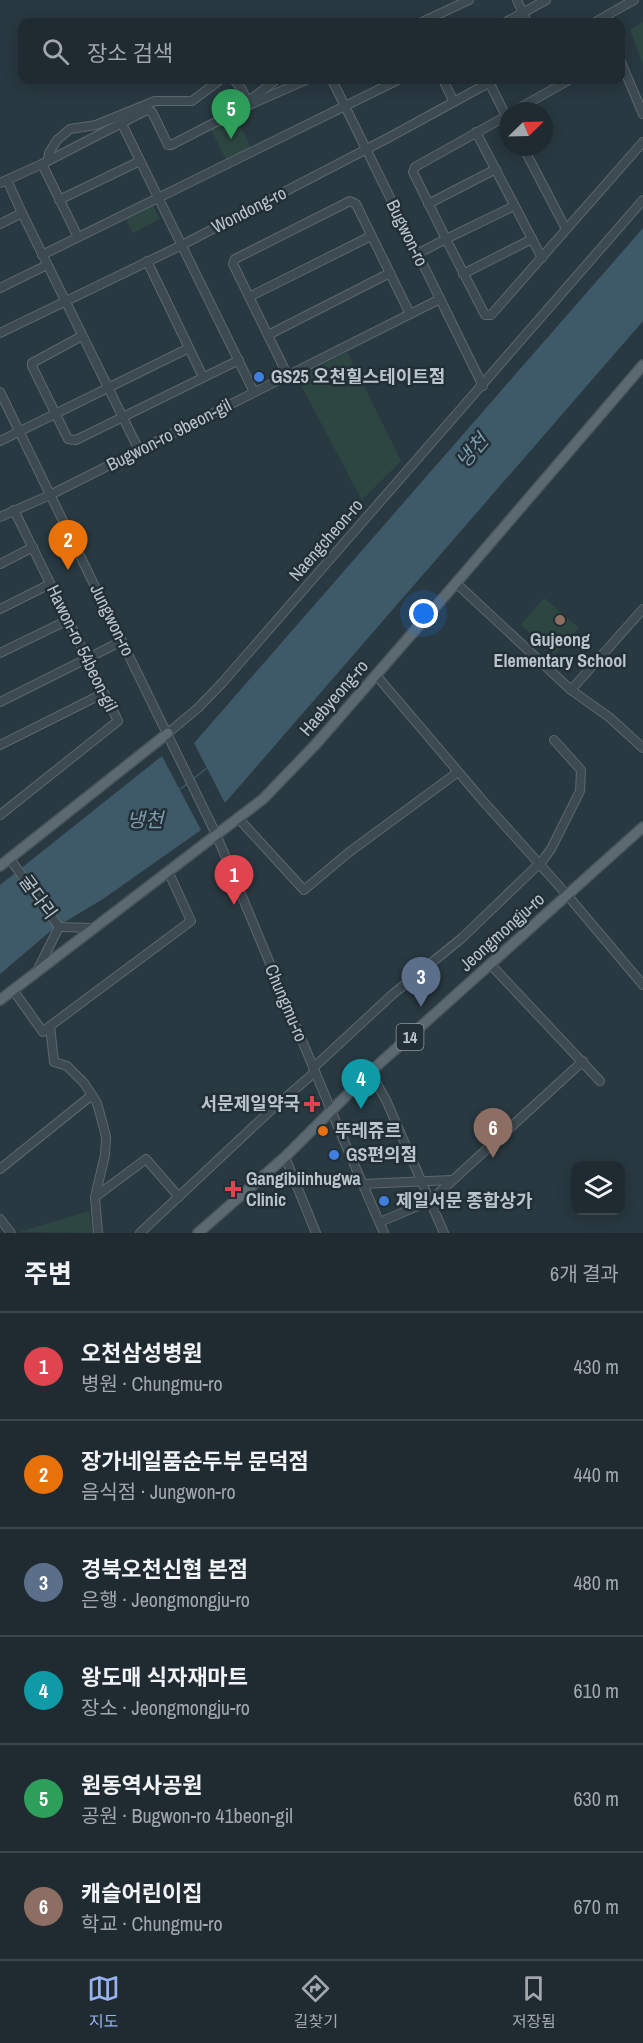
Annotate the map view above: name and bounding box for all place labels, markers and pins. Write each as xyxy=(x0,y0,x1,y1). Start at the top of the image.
pin: 5 xyxy=(212,90,250,139)
place label: GS25 오천힐스테이트점 xyxy=(271,364,445,389)
marker: GS25 오천힐스테이트점 xyxy=(252,370,266,384)
pin: 2 xyxy=(48,520,88,570)
marker: Gujeong Elementary School xyxy=(553,613,567,627)
place label: Gujeong Elementary School xyxy=(494,627,626,673)
pin: 1 xyxy=(214,856,254,905)
pin: 3 xyxy=(402,958,440,1007)
pin: 4 xyxy=(342,1060,380,1109)
place label: 서문제일약국 xyxy=(201,1091,300,1116)
marker: 서문제일약국 xyxy=(305,1097,319,1111)
pin: 6 xyxy=(474,1108,512,1158)
place label: 뚜레쥬르 xyxy=(335,1118,401,1143)
marker: 뚜레쥬르 xyxy=(316,1124,330,1138)
place label: GS편의점 xyxy=(346,1142,417,1167)
marker: GS편의점 xyxy=(327,1148,341,1162)
place label: Gangibiinhugwa Clinic xyxy=(246,1166,362,1212)
marker: Gangibiinhugwa Clinic xyxy=(224,1180,242,1198)
place label: 제일서문 종합상가 xyxy=(396,1188,533,1213)
marker: 제일서문 종합상가 xyxy=(377,1194,391,1208)

